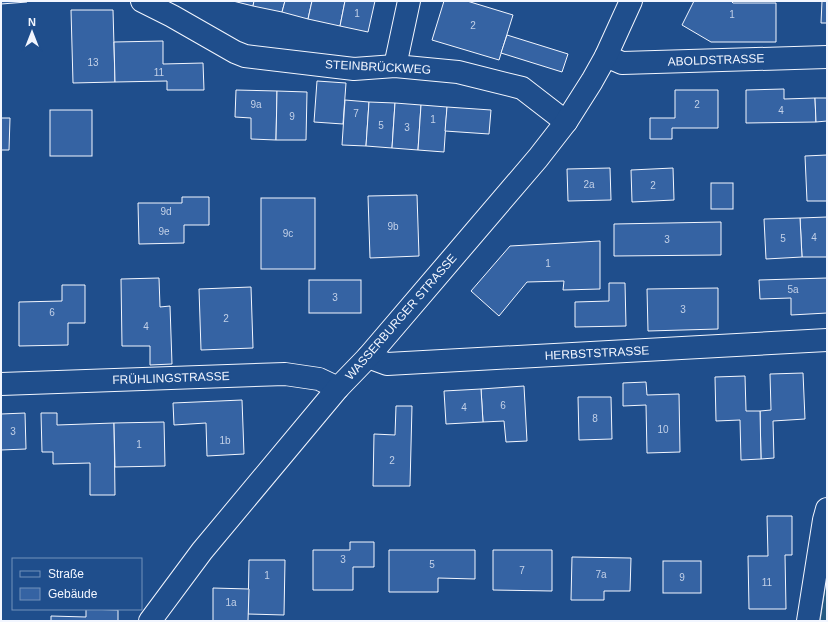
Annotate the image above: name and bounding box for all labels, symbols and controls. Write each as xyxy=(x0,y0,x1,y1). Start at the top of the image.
house number: 1 xyxy=(354,8,360,19)
house number: 1 xyxy=(729,9,735,20)
north arrow xyxy=(12,12,52,52)
text: N xyxy=(28,16,36,28)
house number: 2 xyxy=(470,20,476,31)
street label: ABOLDSTRASSE xyxy=(667,51,765,69)
house number: 13 xyxy=(87,57,99,68)
street label: STEINBRÜCKWEG xyxy=(325,57,431,77)
house number: 11 xyxy=(154,67,165,78)
house number: 9a xyxy=(250,99,262,110)
house number: 2 xyxy=(694,99,700,110)
house number: 4 xyxy=(778,105,784,116)
house number: 7 xyxy=(353,108,359,119)
house number: 9 xyxy=(289,111,295,122)
house number: 1 xyxy=(430,114,436,125)
house number: 5 xyxy=(378,120,384,131)
house number: 3 xyxy=(404,122,410,133)
house number: 2a xyxy=(583,179,595,190)
house number: 2 xyxy=(650,180,656,191)
house number: 9d xyxy=(160,206,172,217)
house number: 9b xyxy=(387,221,399,232)
house number: 9e xyxy=(158,226,170,237)
house number: 9c xyxy=(283,228,293,239)
house number: 4 xyxy=(811,232,817,243)
house number: 5 xyxy=(780,233,786,244)
house number: 3 xyxy=(664,234,670,245)
street label: WASSERBURGER STRASSE xyxy=(342,251,460,383)
house number: 1 xyxy=(545,258,551,269)
house number: 5a xyxy=(787,284,799,295)
house number: 3 xyxy=(332,292,338,303)
house number: 3 xyxy=(680,304,686,315)
house number: 6 xyxy=(49,307,55,318)
house number: 2 xyxy=(223,313,229,324)
house number: 4 xyxy=(143,321,149,332)
street label: HERBSTSTRASSE xyxy=(544,343,650,363)
street label: FRÜHLINGSTRASSE xyxy=(112,369,230,387)
house number: 6 xyxy=(500,400,506,411)
house number: 4 xyxy=(461,402,467,413)
house number: 8 xyxy=(592,413,598,424)
house number: 10 xyxy=(657,424,669,435)
house number: 3 xyxy=(10,426,16,437)
house number: 1b xyxy=(219,435,231,446)
house number: 1 xyxy=(136,439,142,450)
house number: 2 xyxy=(389,455,395,466)
house number: 3 xyxy=(340,554,346,565)
legend xyxy=(12,558,142,610)
house number: 5 xyxy=(429,559,435,570)
house number: 7 xyxy=(519,565,525,576)
text: Straße xyxy=(48,567,84,581)
house number: 7a xyxy=(595,569,607,580)
house number: 1 xyxy=(264,570,270,581)
house number: 9 xyxy=(679,572,685,583)
house number: 11 xyxy=(762,577,773,588)
text: Gebäude xyxy=(48,587,98,601)
house number: 1a xyxy=(225,597,237,608)

